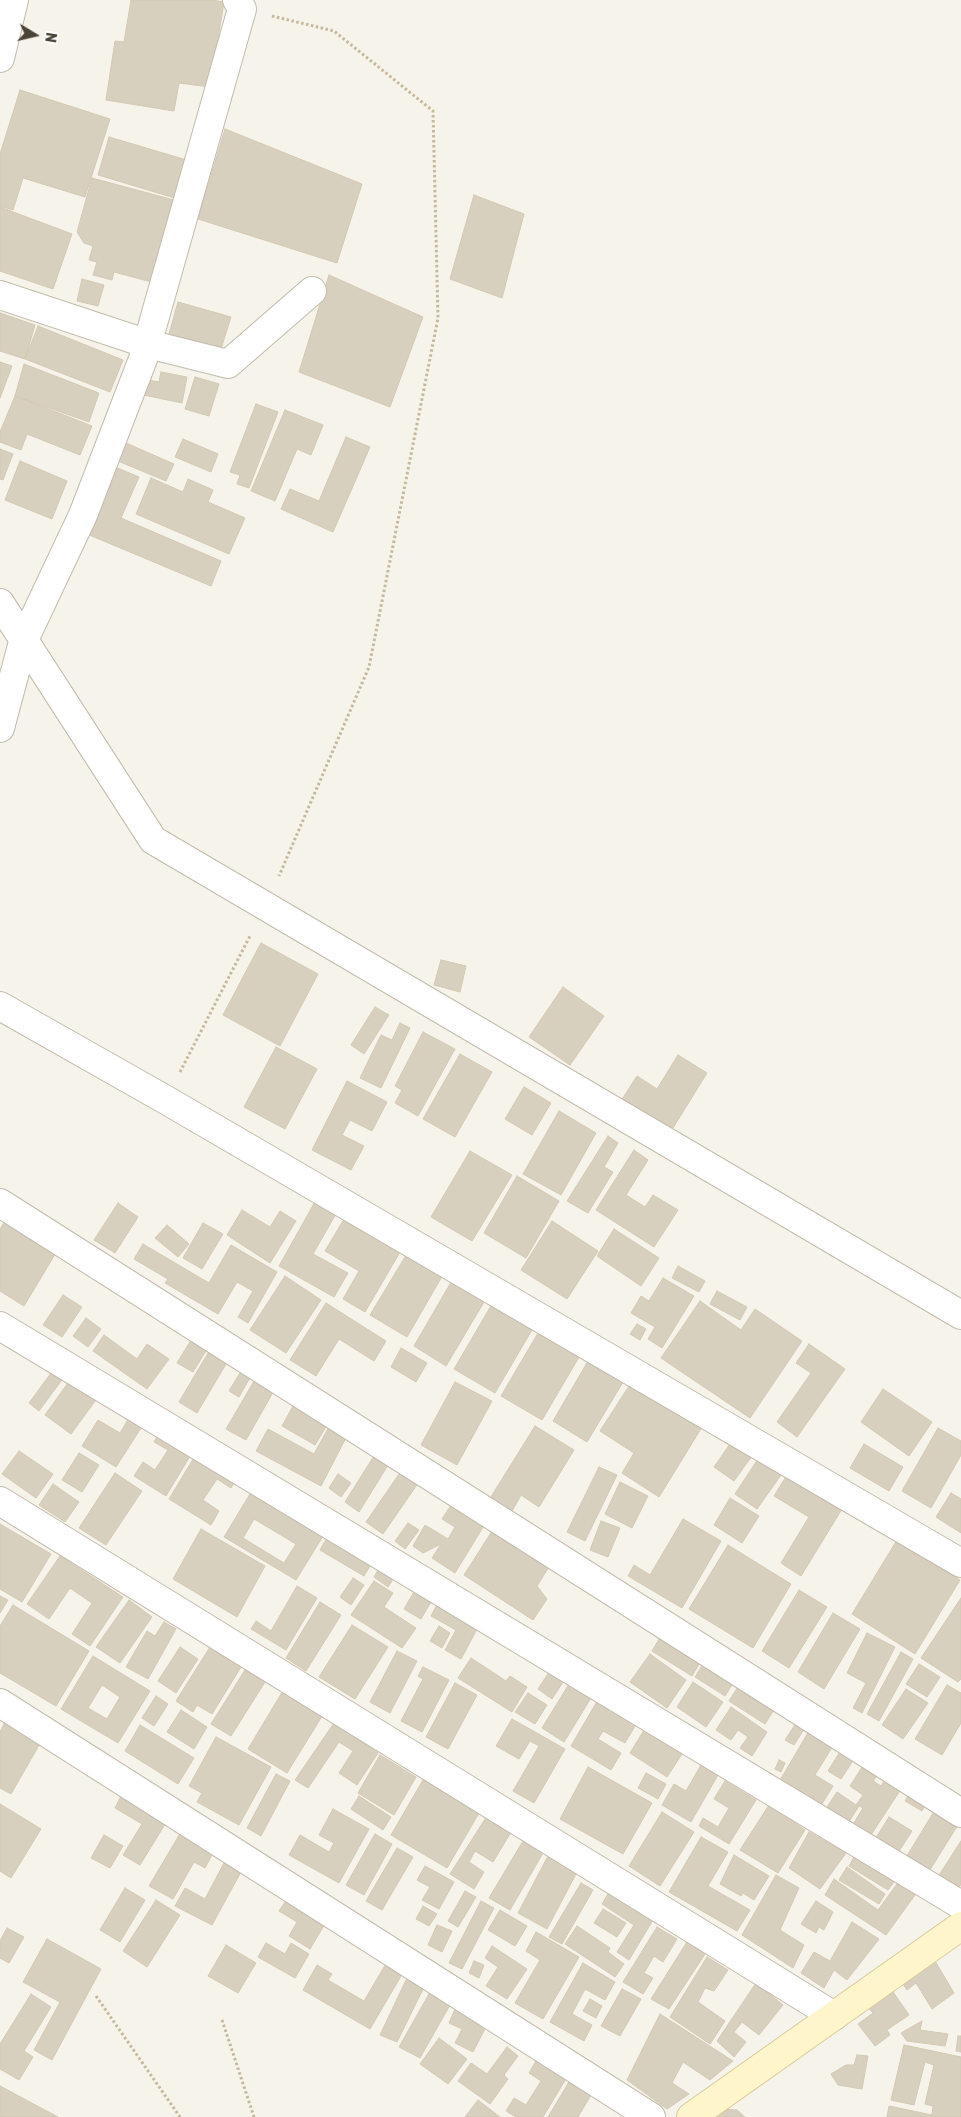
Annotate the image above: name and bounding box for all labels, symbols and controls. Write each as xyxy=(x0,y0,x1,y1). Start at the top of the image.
north arrow xyxy=(10,10,60,60)
text: N xyxy=(41,31,59,44)

